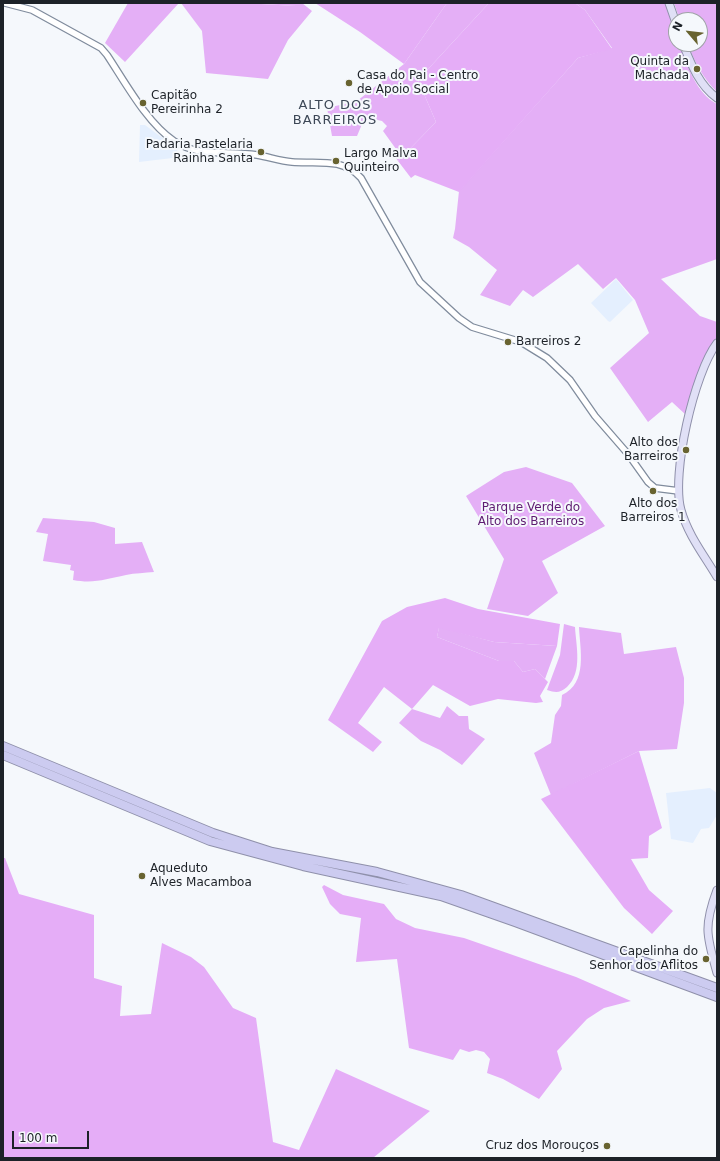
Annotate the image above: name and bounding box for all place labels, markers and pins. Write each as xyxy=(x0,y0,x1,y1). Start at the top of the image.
place label: Quinta da Machada xyxy=(630,55,689,83)
marker: Quinta da Machada xyxy=(692,64,702,74)
place label: Casa do Pai - Centro de Apoio Social xyxy=(357,69,478,97)
marker: Casa do Pai - Centro de Apoio Social xyxy=(344,78,354,88)
place label: Capitão Pereirinha 2 xyxy=(151,89,223,117)
marker: Capitão Pereirinha 2 xyxy=(138,98,148,108)
place label: Padaria Pastelaria Rainha Santa xyxy=(146,138,253,166)
marker: Padaria Pastelaria Rainha Santa xyxy=(256,147,266,157)
place label: Largo Malva Quinteiro xyxy=(344,147,417,175)
marker: Largo Malva Quinteiro xyxy=(331,156,341,166)
place label: Barreiros 2 xyxy=(516,335,581,349)
marker: Barreiros 2 xyxy=(503,337,513,347)
place label: Alto dos Barreiros xyxy=(624,436,678,464)
marker: Alto dos Barreiros xyxy=(681,445,691,455)
marker: Alto dos Barreiros 1 xyxy=(648,486,658,496)
place label: Alto dos Barreiros 1 xyxy=(620,497,686,525)
place label: Aqueduto Alves Macamboa xyxy=(150,862,252,890)
marker: Aqueduto Alves Macamboa xyxy=(137,871,147,881)
place label: Capelinha do Senhor dos Aflitos xyxy=(589,945,698,973)
marker: Capelinha do Senhor dos Aflitos xyxy=(701,954,711,964)
place label: Cruz dos Morouços xyxy=(485,1139,599,1153)
marker: Cruz dos Morouços xyxy=(602,1141,612,1151)

